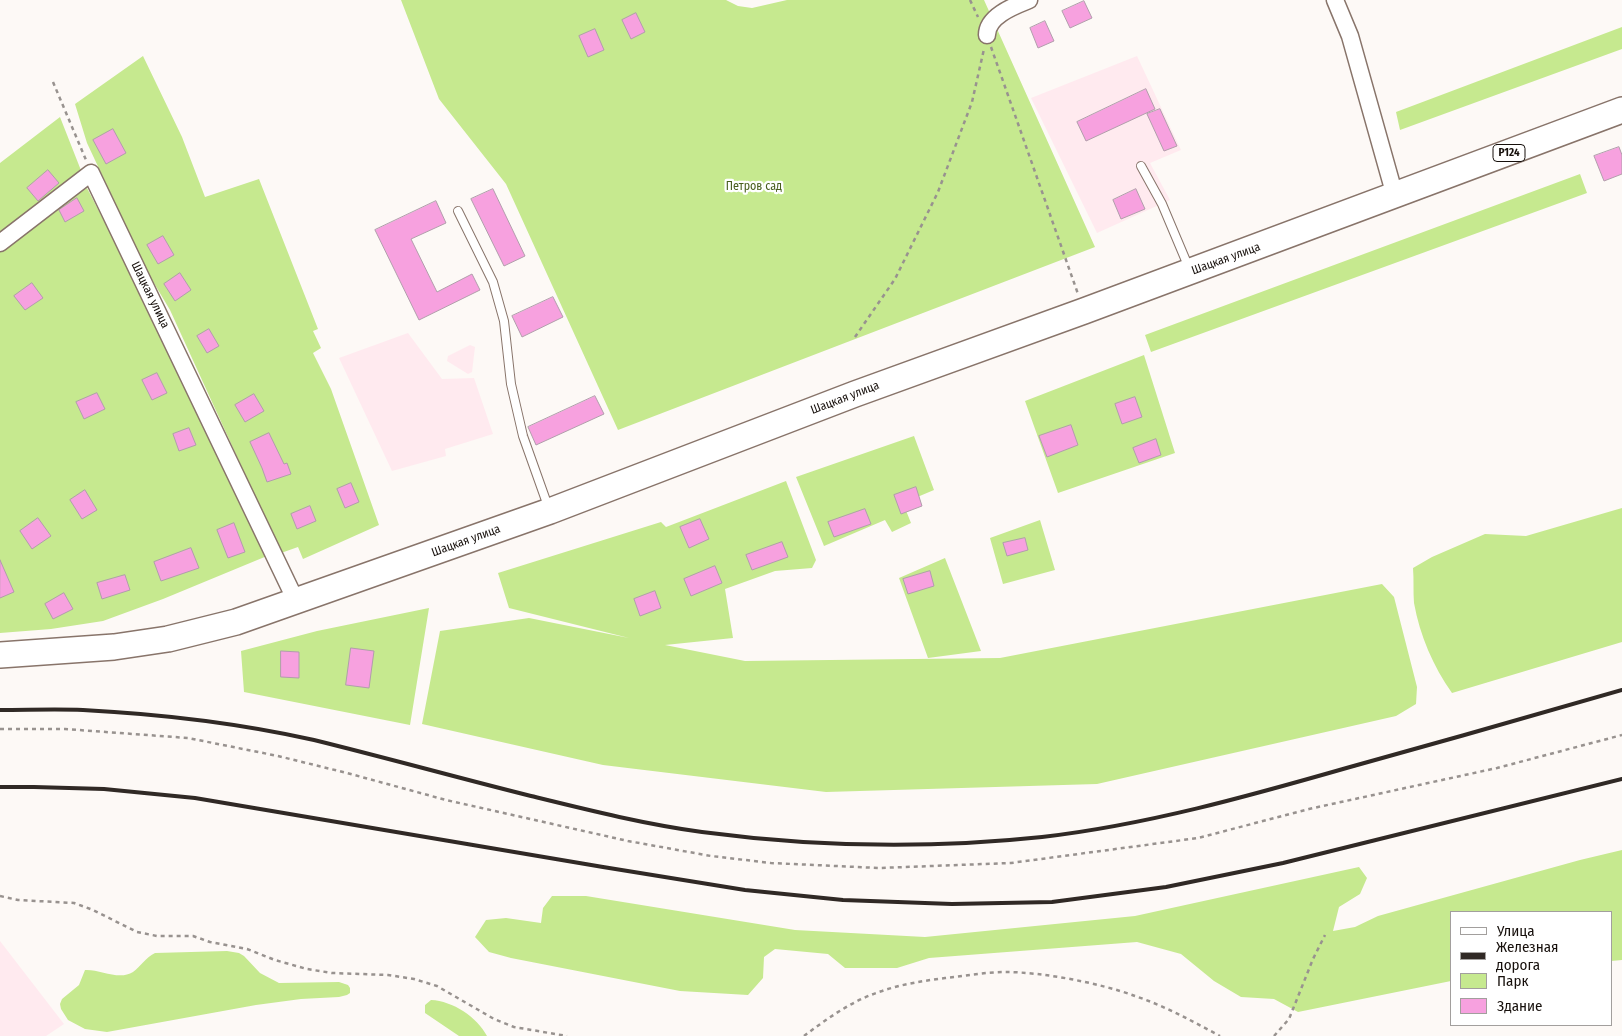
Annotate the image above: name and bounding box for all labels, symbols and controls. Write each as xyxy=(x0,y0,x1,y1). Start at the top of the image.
road number: Р124 xyxy=(1493,144,1525,162)
park label: Петров сад xyxy=(726,180,782,194)
street label: Шацкая улица xyxy=(1190,240,1262,278)
street label: Шацкая улица xyxy=(128,259,172,331)
street label: Шацкая улица xyxy=(809,378,881,418)
street label: Шацкая улица xyxy=(430,522,502,560)
legend xyxy=(1450,911,1612,1026)
text: Улица xyxy=(1497,922,1535,940)
text: Железная дорога xyxy=(1496,938,1558,974)
text: Парк xyxy=(1497,972,1528,990)
text: Здание xyxy=(1497,997,1543,1015)

